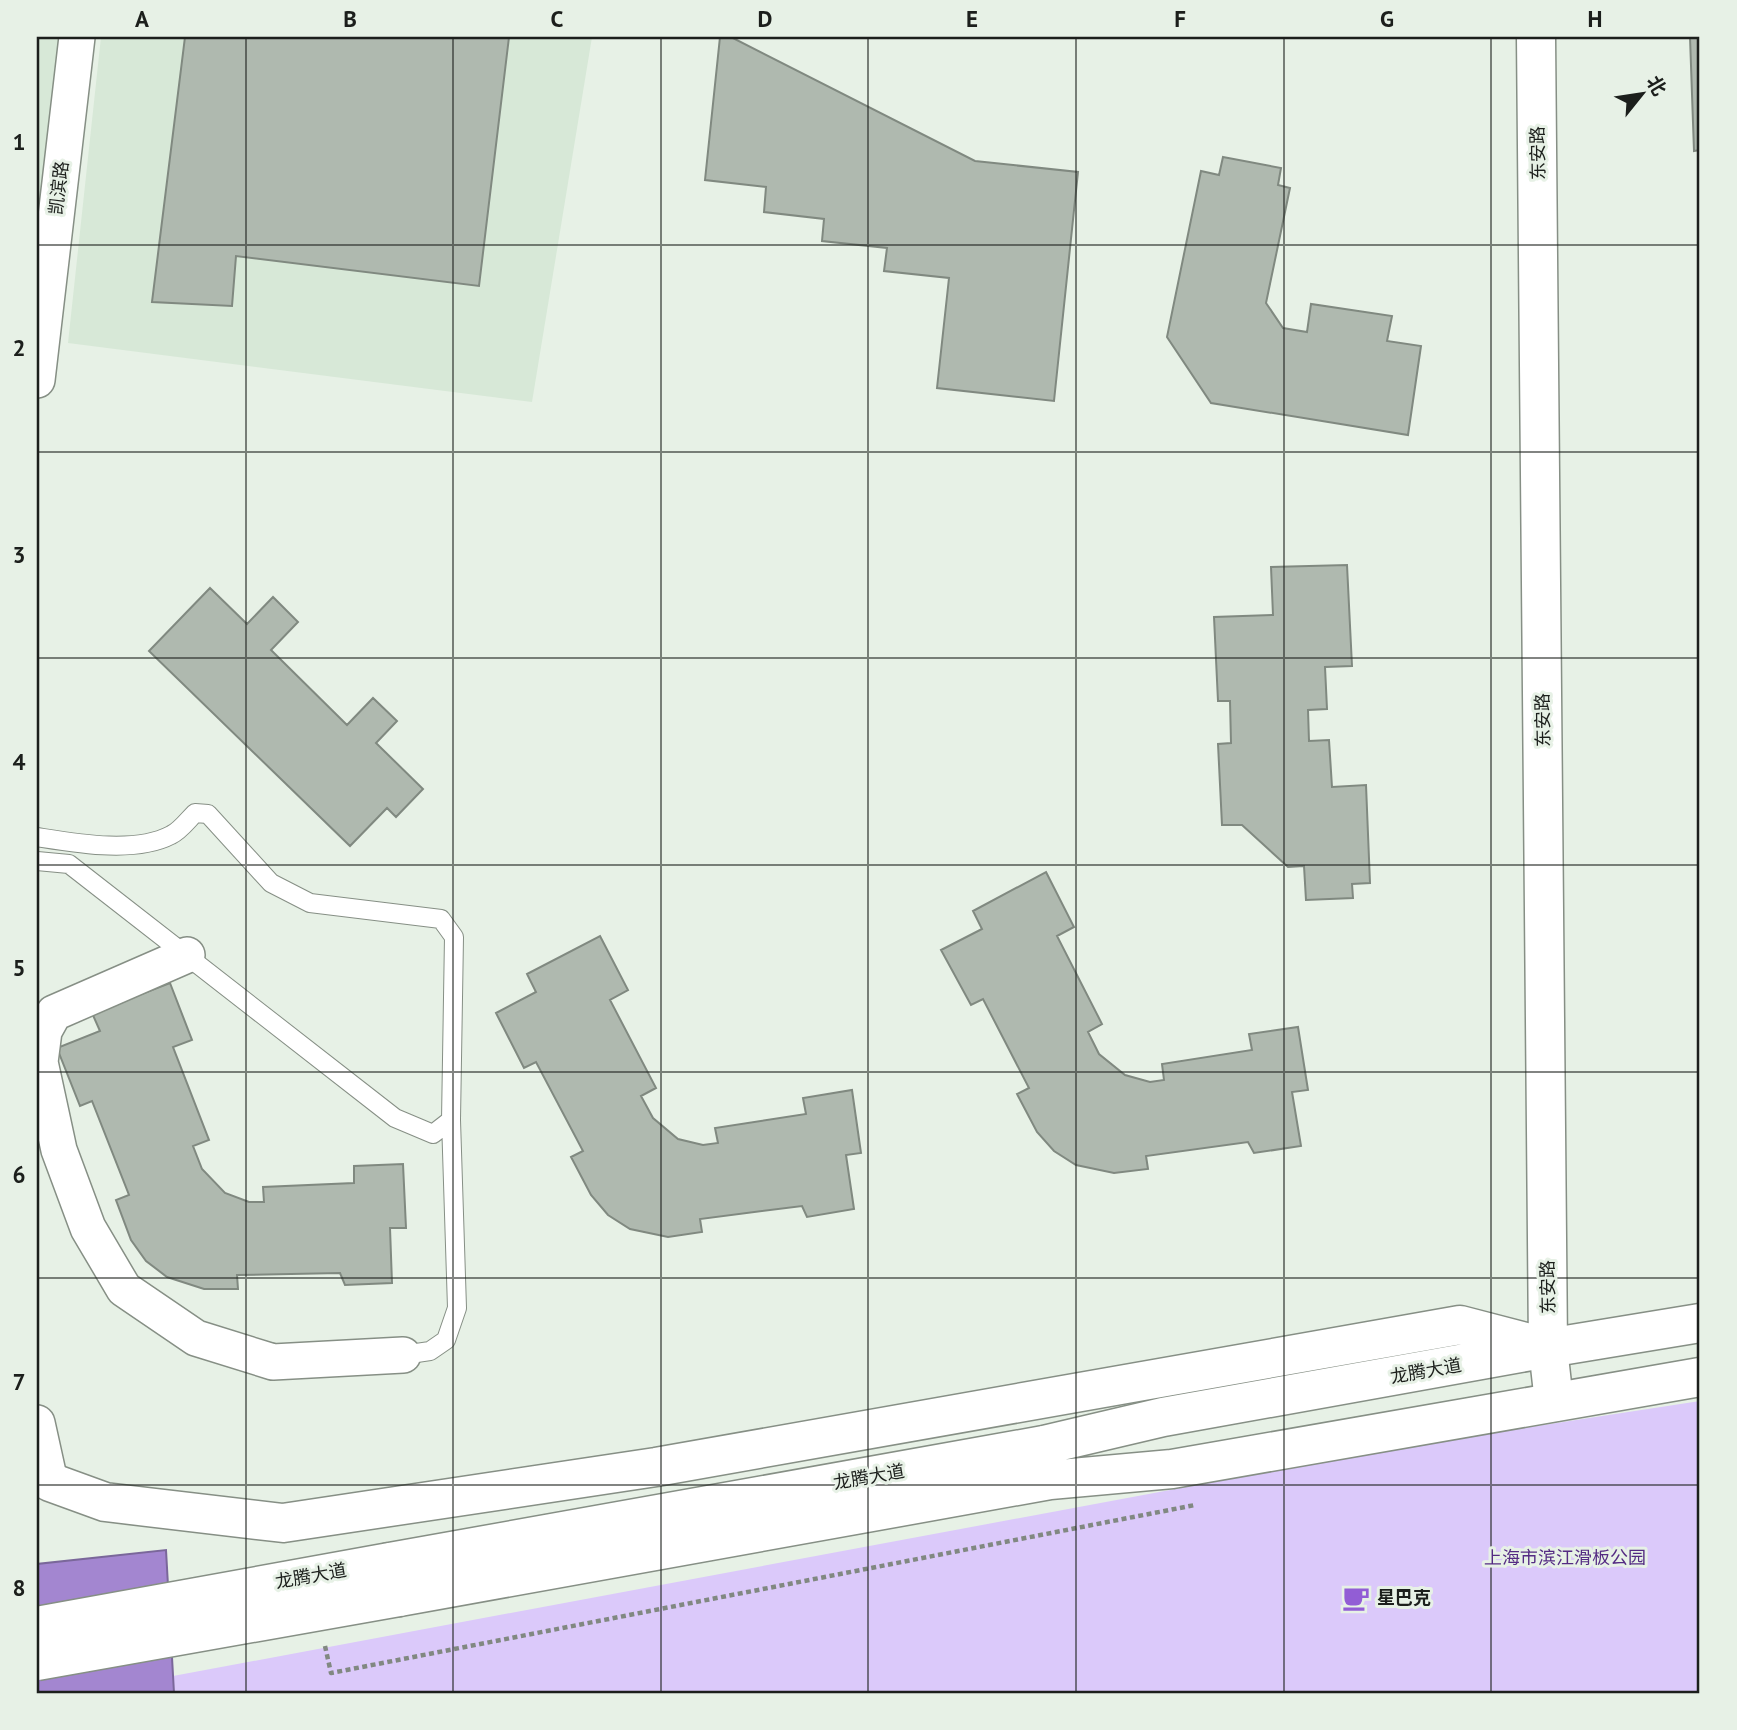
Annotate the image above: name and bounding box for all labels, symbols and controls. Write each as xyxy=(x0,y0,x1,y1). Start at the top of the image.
text: A xyxy=(135,4,149,33)
text: B xyxy=(343,4,357,33)
text: C xyxy=(551,4,564,33)
text: D xyxy=(758,4,772,33)
text: E xyxy=(966,4,978,33)
text: F xyxy=(1174,4,1186,33)
text: G xyxy=(1380,4,1394,33)
text: H xyxy=(1588,4,1602,33)
north arrow xyxy=(1608,60,1678,130)
text: 北 xyxy=(1642,71,1672,100)
street label: 东安路 xyxy=(1526,126,1549,180)
text: 1 xyxy=(12,127,26,156)
street label: 凯滨路 xyxy=(44,160,73,216)
text: 2 xyxy=(12,333,26,362)
text: 3 xyxy=(12,540,26,569)
street label: 东安路 xyxy=(1531,693,1554,747)
text: 4 xyxy=(12,747,26,776)
text: 5 xyxy=(12,953,26,982)
text: 6 xyxy=(12,1160,26,1189)
street label: 东安路 xyxy=(1536,1260,1559,1314)
street label: 龙腾大道 xyxy=(1388,1353,1463,1388)
text: 7 xyxy=(12,1367,26,1396)
street label: 龙腾大道 xyxy=(831,1459,906,1494)
park label: 上海市滨江滑板公园 xyxy=(1484,1546,1646,1569)
street label: 龙腾大道 xyxy=(273,1558,348,1593)
text: 8 xyxy=(12,1573,26,1602)
cafe icon: 星巴克 xyxy=(1341,1583,1371,1613)
place label: 星巴克 xyxy=(1377,1586,1431,1609)

